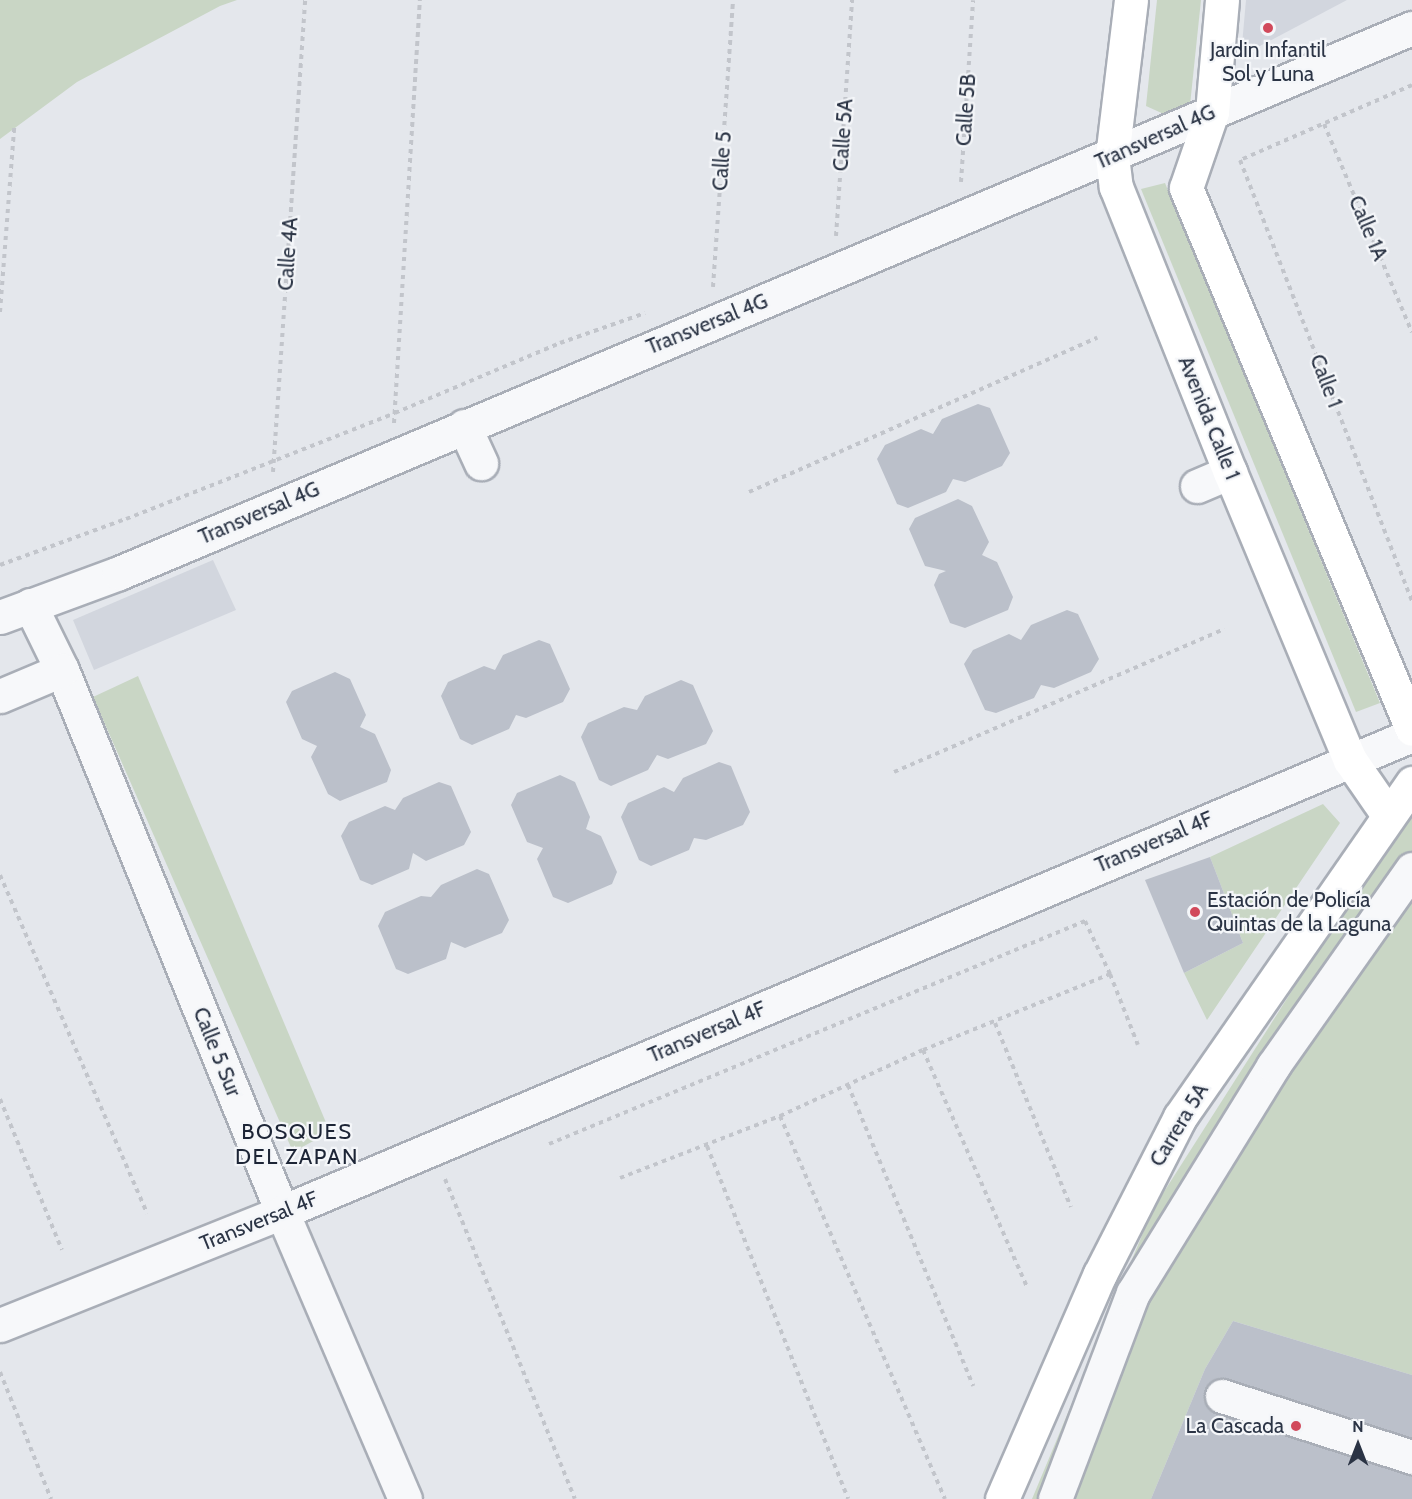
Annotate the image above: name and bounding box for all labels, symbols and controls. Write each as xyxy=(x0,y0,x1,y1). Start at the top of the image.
marker: Jardin Infantil Sol y Luna xyxy=(1261,21,1275,35)
place label: Jardin Infantil Sol y Luna xyxy=(1210,37,1326,87)
street label: Calle 5B xyxy=(951,73,981,147)
street label: Calle 5A xyxy=(828,98,858,172)
street label: Transversal 4G xyxy=(1091,99,1219,175)
street label: Calle 5 xyxy=(707,130,737,192)
street label: Calle 1A xyxy=(1343,192,1393,264)
street label: Calle 4A xyxy=(273,217,303,291)
street label: Transversal 4G xyxy=(643,288,771,360)
street label: Calle 1 xyxy=(1304,351,1348,411)
street label: Avenida Calle 1 xyxy=(1173,353,1245,483)
street label: Transversal 4G xyxy=(195,476,323,550)
street label: Transversal 4F xyxy=(1091,806,1217,878)
place label: Estación de Policía Quintas de la Laguna xyxy=(1207,887,1391,937)
marker: Estación de Policía Quintas de la Laguna xyxy=(1188,905,1202,919)
street label: Transversal 4F xyxy=(644,996,770,1068)
street label: Calle 5 Sur xyxy=(188,1004,246,1100)
street label: Carrera 5A xyxy=(1144,1079,1214,1171)
district label: BOSQUES DEL ZAPAN xyxy=(235,1118,359,1170)
street label: Transversal 4F xyxy=(196,1186,322,1256)
place label: La Cascada xyxy=(1186,1413,1284,1439)
north arrow xyxy=(1328,1415,1388,1475)
text: N xyxy=(1352,1417,1364,1436)
marker: La Cascada xyxy=(1289,1419,1303,1433)

